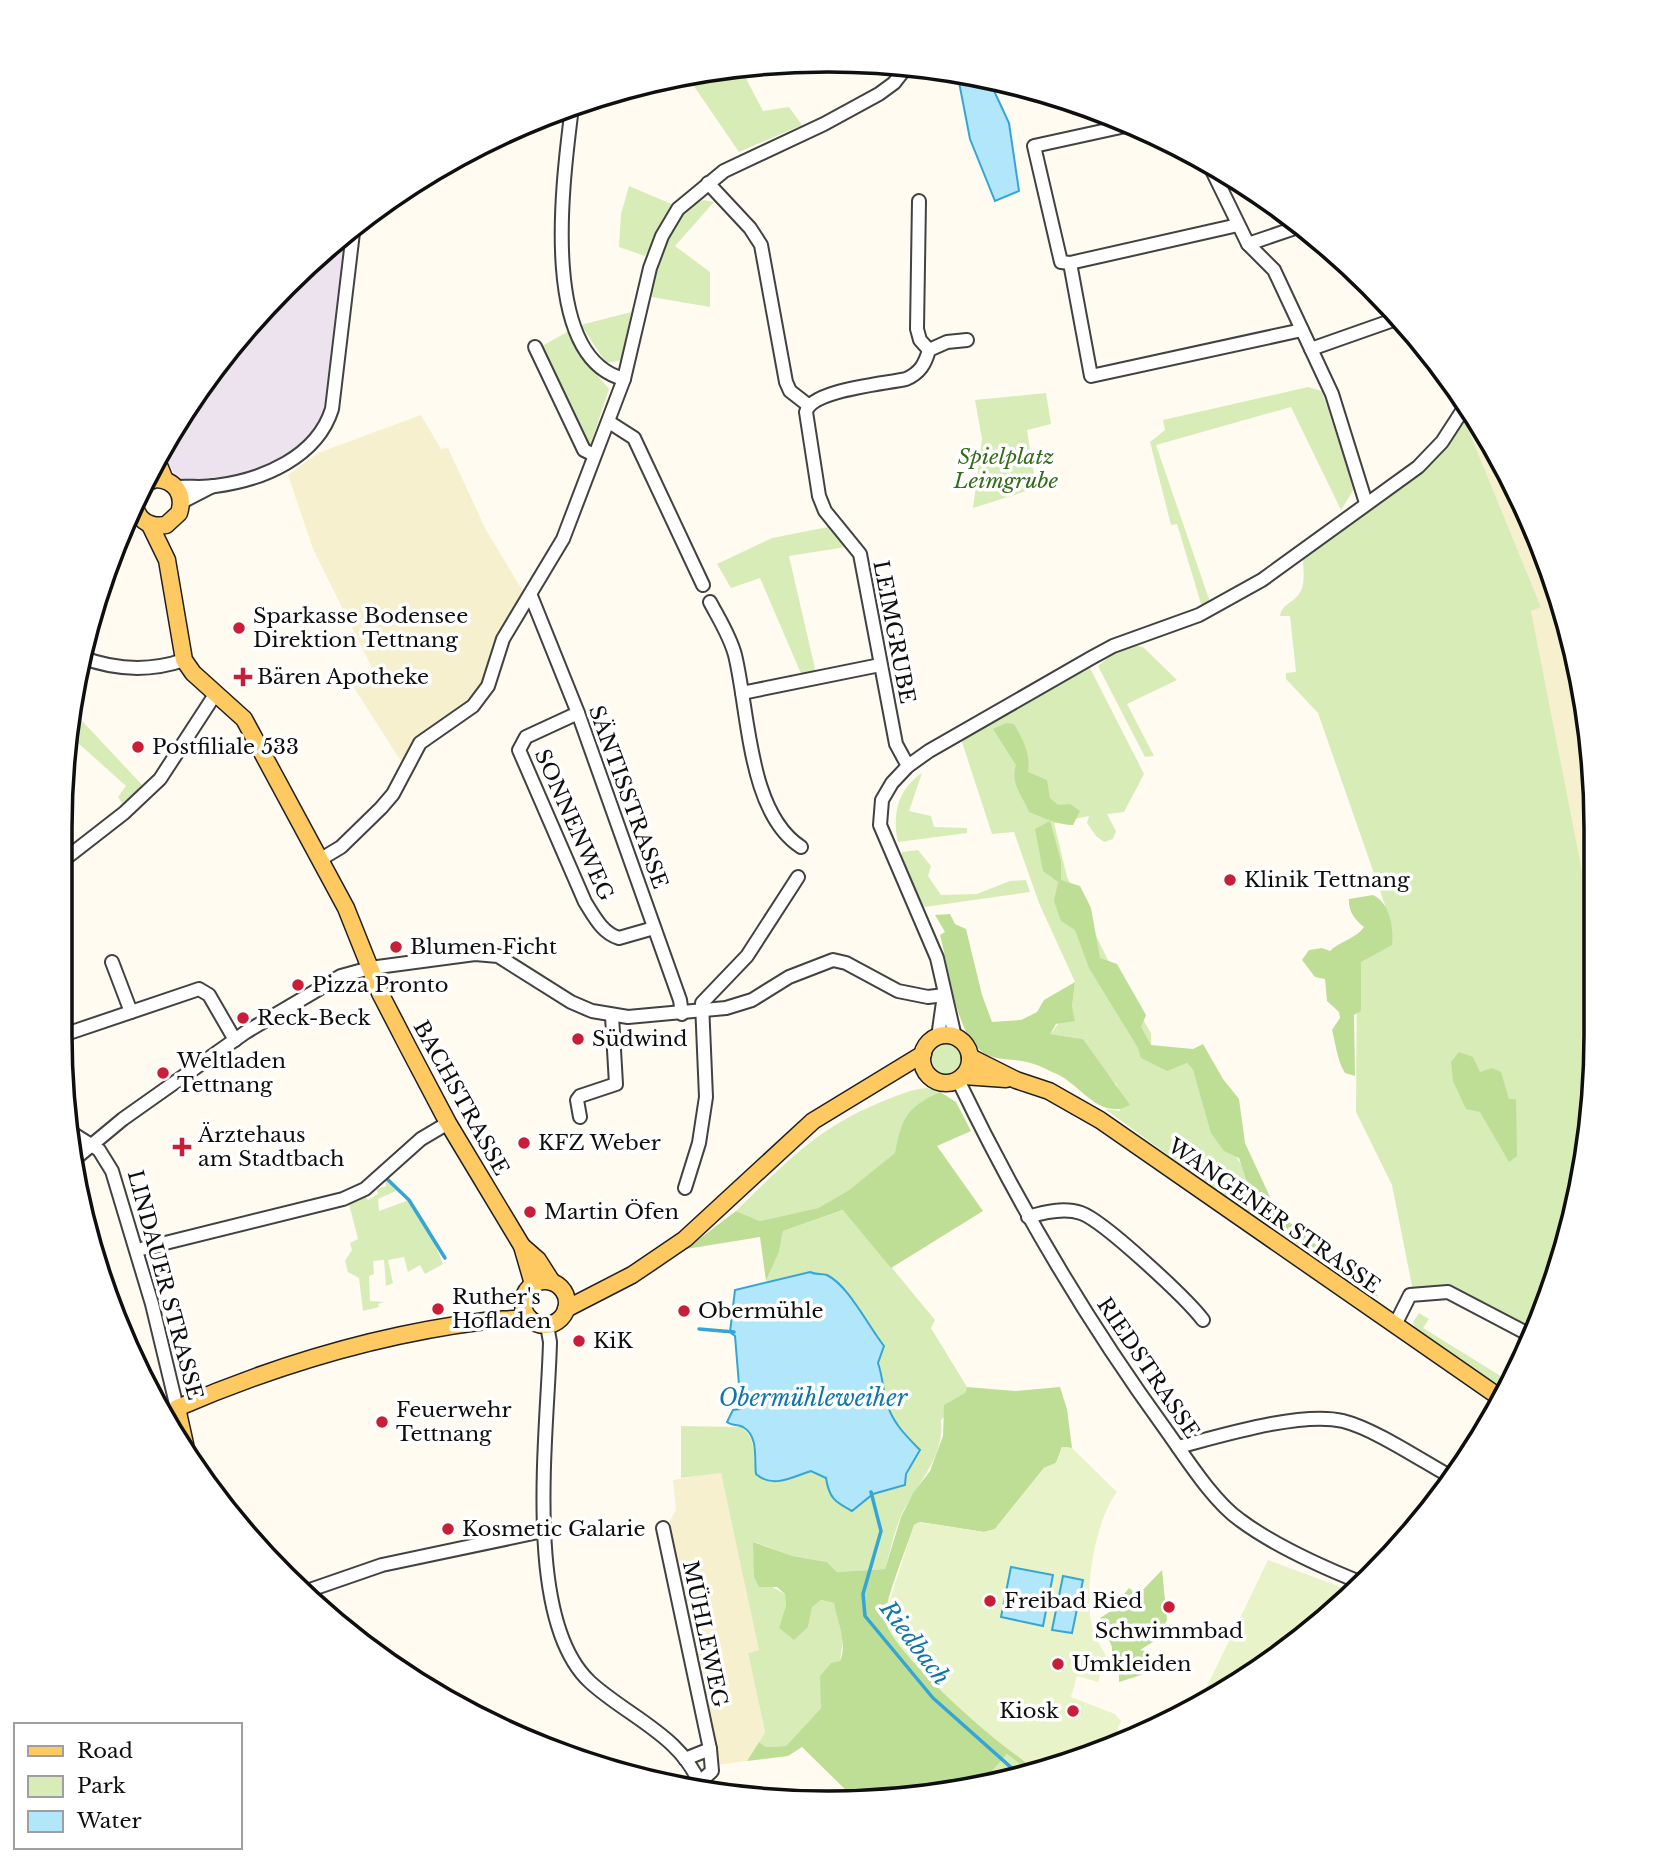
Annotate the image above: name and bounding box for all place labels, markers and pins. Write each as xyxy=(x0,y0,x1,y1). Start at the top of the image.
place label: Sparkasse Bodensee Direktion Tettnang xyxy=(253,603,468,653)
marker: Sparkasse Bodensee Direktion Tettnang xyxy=(231,620,247,636)
place label: Bären Apotheke xyxy=(257,664,429,690)
marker: Bären Apotheke xyxy=(235,669,251,685)
place label: Postfiliale 533 xyxy=(152,734,299,760)
marker: Postfiliale 533 xyxy=(130,739,146,755)
place label: Klinik Tettnang xyxy=(1244,867,1410,893)
marker: Klinik Tettnang xyxy=(1222,872,1238,888)
place label: Blumen Ficht xyxy=(410,934,557,960)
marker: Blumen Ficht xyxy=(388,939,404,955)
place label: Pizza Pronto xyxy=(312,972,449,998)
marker: Pizza Pronto xyxy=(290,977,306,993)
place label: Reck-Beck xyxy=(257,1005,371,1031)
marker: Reck-Beck xyxy=(235,1010,251,1026)
place label: Südwind xyxy=(592,1026,687,1052)
marker: Südwind xyxy=(570,1031,586,1047)
place label: Weltladen Tettnang xyxy=(176,1048,286,1098)
marker: Weltladen Tettnang xyxy=(155,1065,171,1081)
place label: Ärztehaus am Stadtbach xyxy=(197,1122,344,1172)
place label: KFZ Weber xyxy=(538,1130,661,1156)
marker: KFZ Weber xyxy=(516,1135,532,1151)
marker: Ärztehaus am Stadtbach xyxy=(172,1137,192,1157)
place label: Martin Öfen xyxy=(544,1199,679,1225)
marker: Martin Öfen xyxy=(522,1204,538,1220)
place label: Ruther's Hofladen xyxy=(452,1284,551,1334)
place label: Obermühle xyxy=(698,1298,824,1324)
marker: Ruther's Hofladen xyxy=(430,1301,446,1317)
marker: Obermühle xyxy=(676,1303,692,1319)
place label: KiK xyxy=(593,1328,634,1354)
marker: KiK xyxy=(571,1333,587,1349)
place label: Feuerwehr Tettnang xyxy=(396,1397,511,1447)
marker: Feuerwehr Tettnang xyxy=(374,1414,390,1430)
place label: Kosmetic Galarie xyxy=(462,1516,646,1542)
marker: Kosmetic Galarie xyxy=(440,1521,456,1537)
place label: Freibad Ried xyxy=(1004,1588,1142,1614)
marker: Freibad Ried xyxy=(982,1593,998,1609)
marker: Schwimmbad xyxy=(1161,1599,1177,1615)
place label: Schwimmbad xyxy=(1095,1618,1243,1644)
place label: Umkleiden xyxy=(1072,1651,1192,1677)
marker: Umkleiden xyxy=(1050,1656,1066,1672)
place label: Kiosk xyxy=(999,1698,1059,1724)
marker: Kiosk xyxy=(1065,1703,1081,1719)

